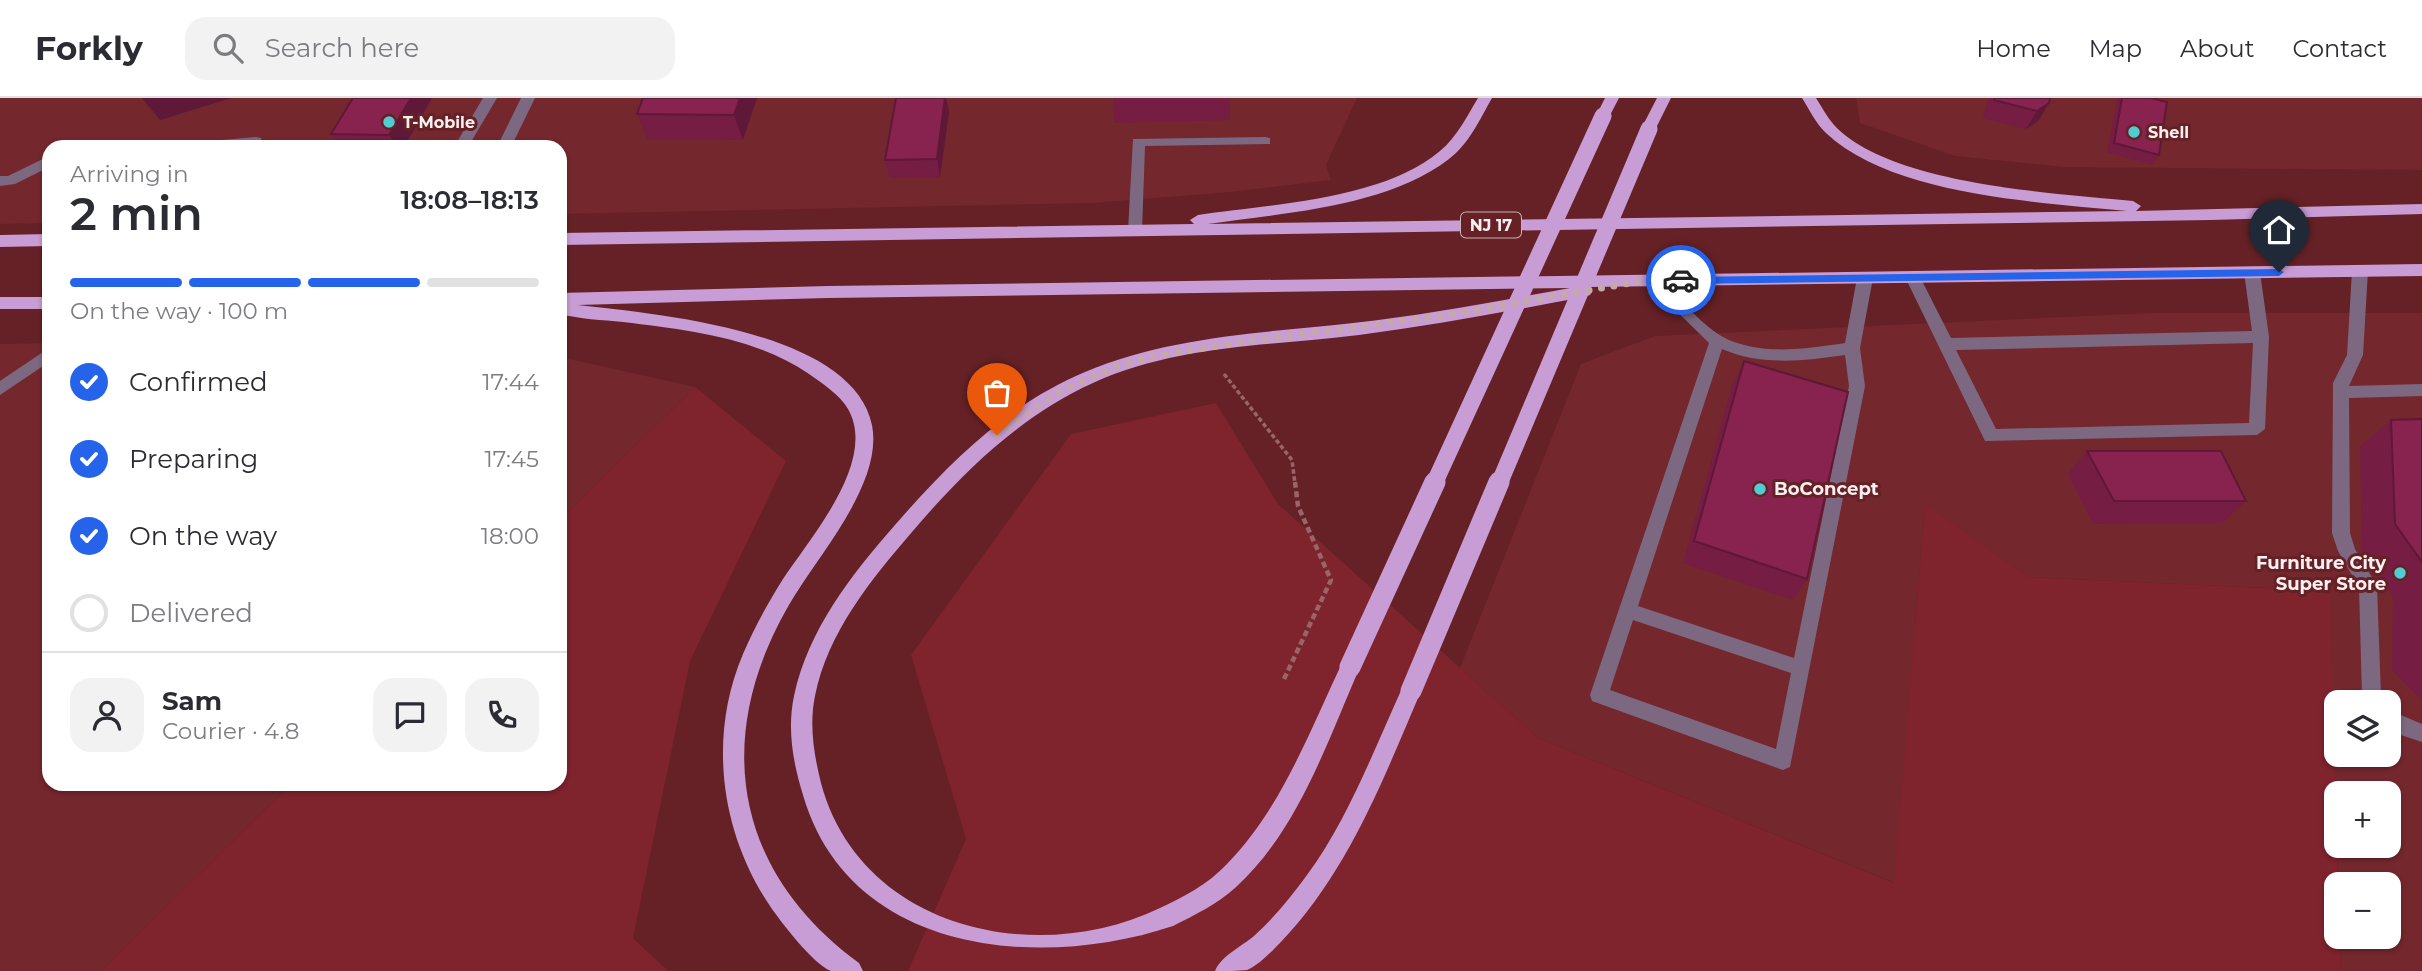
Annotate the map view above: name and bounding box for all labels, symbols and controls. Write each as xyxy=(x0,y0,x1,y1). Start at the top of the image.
search box xyxy=(185,17,675,80)
text: Forkly xyxy=(35,28,143,68)
icon: search xyxy=(209,29,247,67)
text: Search here xyxy=(265,32,419,64)
text: Home xyxy=(1976,34,2051,63)
text: Map xyxy=(2089,34,2142,63)
text: About xyxy=(2180,34,2254,63)
text: Contact xyxy=(2292,34,2387,63)
place label: T-Mobile xyxy=(403,113,475,132)
marker: T-Mobile xyxy=(381,114,397,130)
place label: Shell xyxy=(2148,123,2189,142)
marker: Shell xyxy=(2126,124,2142,140)
text: Arriving in xyxy=(70,160,189,188)
text: 18:08–18:13 xyxy=(401,184,539,216)
text: 2 min xyxy=(70,185,203,242)
pin xyxy=(2249,200,2309,272)
icon: home xyxy=(2260,211,2298,249)
road number: NJ 17 xyxy=(1461,212,1521,238)
courier xyxy=(1646,245,1716,315)
icon: car xyxy=(1662,261,1700,299)
text: On the way · 100 m xyxy=(70,297,288,325)
icon: check xyxy=(70,363,108,401)
pin xyxy=(967,363,1027,435)
text: Confirmed xyxy=(129,366,268,398)
text: 17:44 xyxy=(482,368,539,396)
icon: bag xyxy=(978,374,1016,412)
icon: check xyxy=(70,440,108,478)
text: Preparing xyxy=(129,443,258,475)
text: 17:45 xyxy=(485,445,539,473)
place label: BoConcept xyxy=(1774,478,1879,500)
marker: BoConcept xyxy=(1752,481,1768,497)
icon: check xyxy=(70,517,108,555)
text: On the way xyxy=(129,520,277,552)
text: 18:00 xyxy=(481,522,539,550)
place label: Furniture City Super Store xyxy=(2256,552,2386,595)
marker: Furniture City Super Store xyxy=(2392,565,2408,581)
text: Delivered xyxy=(129,597,253,629)
button: person xyxy=(70,678,144,752)
button: chat xyxy=(373,678,447,752)
button: phone xyxy=(465,678,539,752)
text: Sam xyxy=(162,685,222,717)
map controls xyxy=(2324,690,2401,949)
button: layers xyxy=(2324,690,2401,767)
text: Courier · 4.8 xyxy=(162,717,299,745)
button: + xyxy=(2324,781,2401,858)
button: − xyxy=(2324,872,2401,949)

